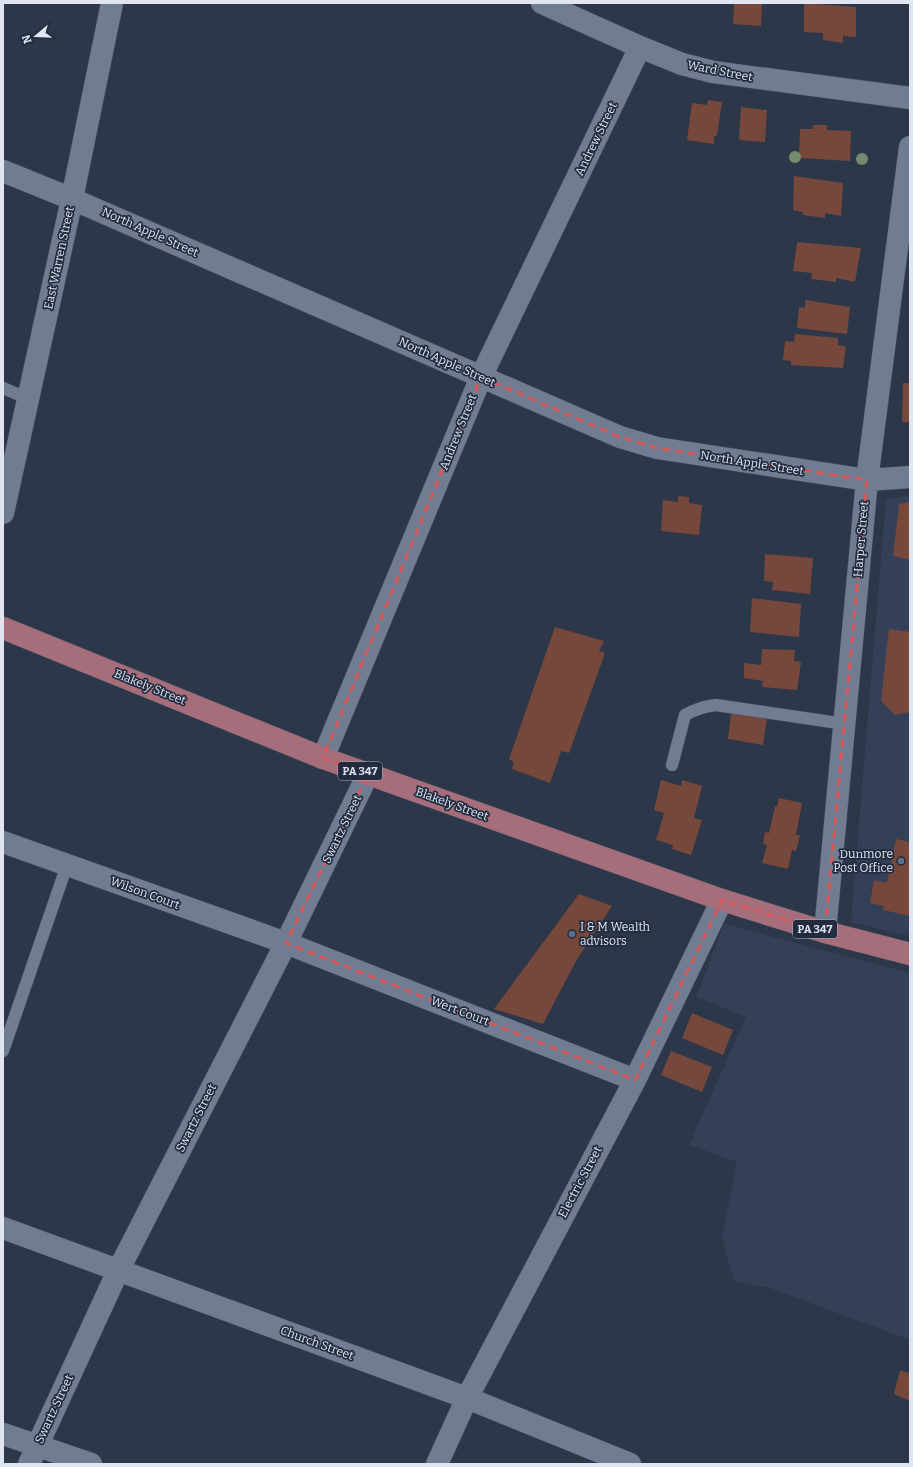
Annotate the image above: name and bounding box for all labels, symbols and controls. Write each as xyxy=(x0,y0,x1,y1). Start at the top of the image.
north arrow xyxy=(16,16,56,56)
text: N xyxy=(19,32,35,45)
street label: Ward Street xyxy=(686,58,754,84)
street label: Andrew Street xyxy=(572,99,620,178)
street label: North Apple Street xyxy=(99,204,201,260)
street label: East Warren Street xyxy=(41,205,77,311)
street label: North Apple Street xyxy=(396,334,498,390)
street label: Andrew Street xyxy=(436,392,480,472)
street label: North Apple Street xyxy=(699,448,805,478)
street label: Harper Street xyxy=(851,500,871,578)
street label: Blakely Street xyxy=(112,666,189,708)
road number: PA 347 xyxy=(338,762,382,780)
street label: Blakely Street xyxy=(414,784,491,824)
street label: Swartz Street xyxy=(319,792,365,865)
place label: Dunmore Post Office xyxy=(833,847,893,875)
marker: Dunmore Post Office xyxy=(896,856,906,866)
street label: Wilson Court xyxy=(108,874,182,912)
place label: I & M Wealth advisors xyxy=(580,920,651,948)
road number: PA 347 xyxy=(793,920,837,938)
marker: I & M Wealth advisors xyxy=(567,929,577,939)
street label: Wert Court xyxy=(429,993,492,1029)
street label: Swartz Street xyxy=(173,1081,219,1154)
street label: Electric Street xyxy=(555,1143,605,1220)
street label: Church Street xyxy=(278,1323,356,1363)
street label: Swartz Street xyxy=(32,1372,76,1446)

